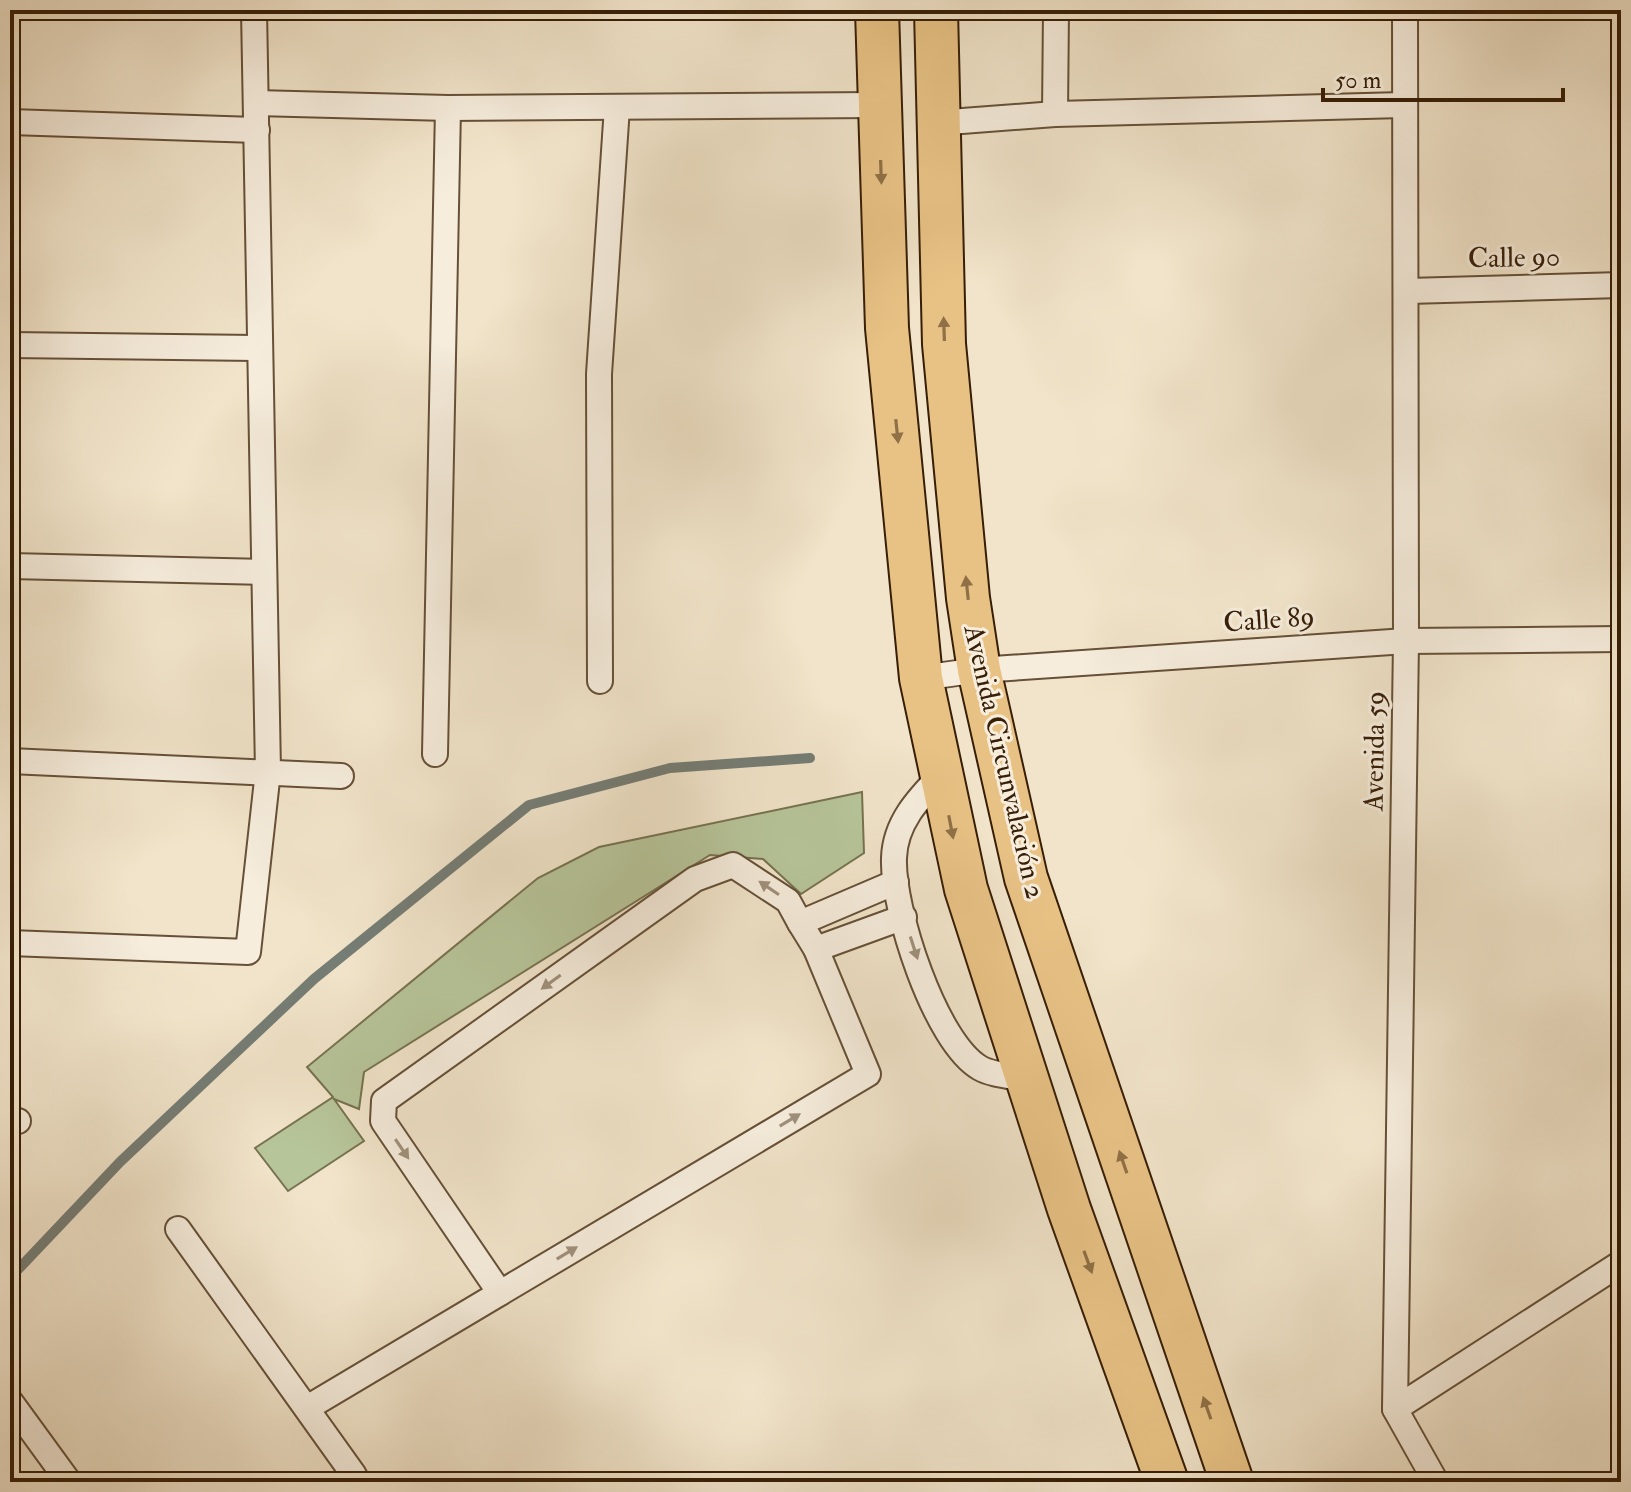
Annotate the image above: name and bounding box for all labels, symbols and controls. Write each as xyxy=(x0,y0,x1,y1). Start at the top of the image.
scale bar xyxy=(1323,52,1563,102)
text: 50 m xyxy=(1335,65,1382,96)
one-way arrow xyxy=(875,160,888,185)
street label: Calle 90 xyxy=(1467,240,1561,276)
one-way arrow xyxy=(937,316,950,341)
one-way arrow xyxy=(891,419,904,444)
one-way arrow xyxy=(961,575,974,600)
street label: Calle 89 xyxy=(1222,599,1316,641)
street label: Avenida Circunvalación 2 xyxy=(955,621,1053,902)
street label: Avenida 59 xyxy=(1356,691,1394,812)
one-way arrow xyxy=(945,815,958,840)
one-way arrow xyxy=(758,881,779,896)
one-way arrow xyxy=(908,936,920,960)
one-way arrow xyxy=(541,974,562,989)
one-way arrow xyxy=(779,1113,801,1127)
one-way arrow xyxy=(394,1139,409,1160)
one-way arrow xyxy=(1116,1150,1128,1174)
one-way arrow xyxy=(556,1246,578,1260)
one-way arrow xyxy=(1082,1250,1095,1274)
one-way arrow xyxy=(1200,1396,1213,1420)

